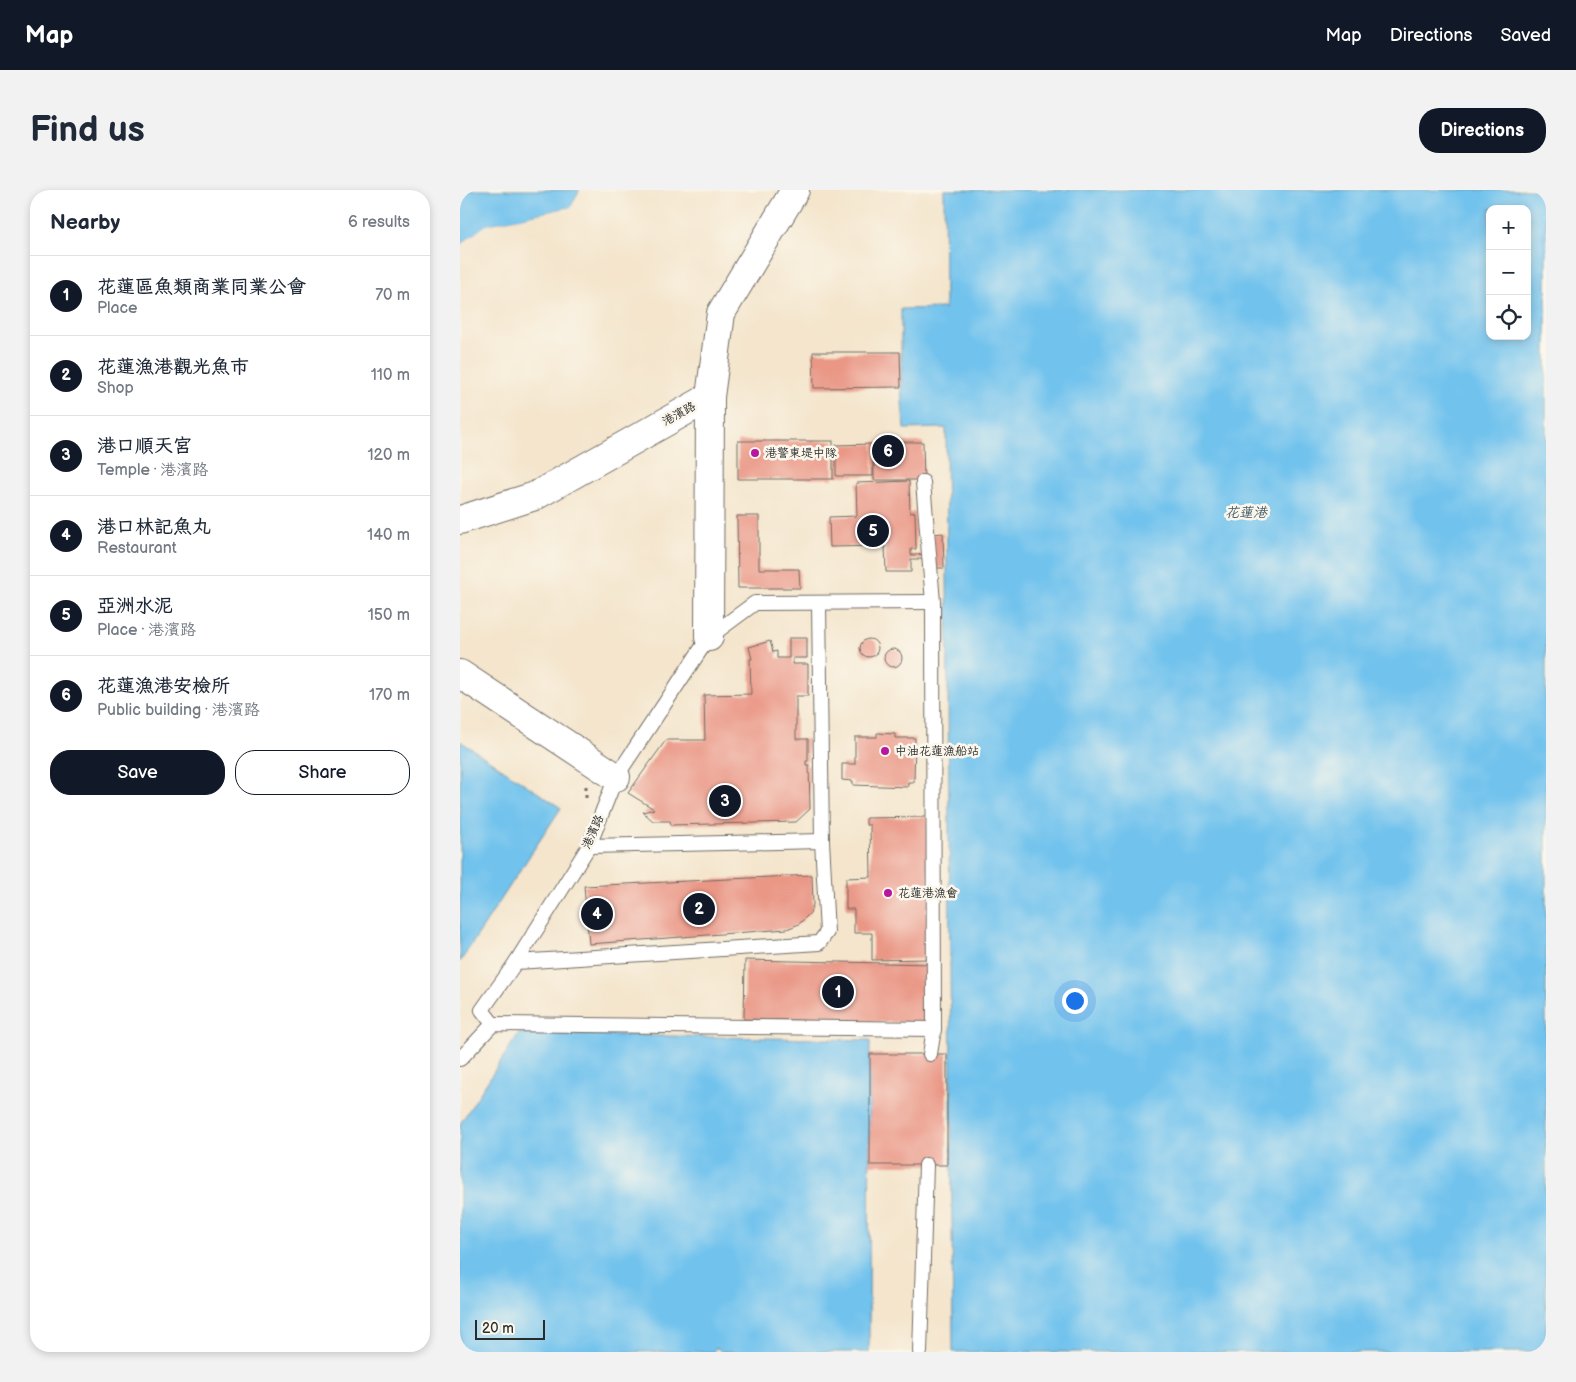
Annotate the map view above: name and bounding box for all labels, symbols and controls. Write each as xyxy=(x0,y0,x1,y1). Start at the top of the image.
text: Map xyxy=(25,21,73,50)
text: Map xyxy=(1326,25,1362,46)
text: Directions xyxy=(1390,25,1472,46)
text: Saved xyxy=(1500,25,1551,46)
button: Directions xyxy=(1419,108,1546,153)
text: Find us xyxy=(30,109,145,152)
map controls xyxy=(1486,205,1531,340)
button: + xyxy=(1486,205,1531,250)
text: Nearby xyxy=(50,210,120,235)
text: 6 results xyxy=(348,213,410,232)
button: − xyxy=(1486,250,1531,295)
text: 花蓮區魚類商業同業公會 xyxy=(97,276,306,299)
text: 1 xyxy=(63,286,69,305)
text: 70 m xyxy=(375,286,410,305)
button: locate xyxy=(1486,295,1531,340)
text: Place xyxy=(97,299,138,318)
text: 花蓮漁港觀光魚市 xyxy=(97,356,249,379)
text: 2 xyxy=(61,366,71,385)
text: 110 m xyxy=(371,366,410,385)
text: Shop xyxy=(97,379,134,398)
street label: 港濱路 xyxy=(660,399,698,429)
pin: 6 xyxy=(872,432,904,470)
text: 港口順天宮 xyxy=(97,435,192,458)
text: 3 xyxy=(61,446,71,465)
text: 120 m xyxy=(367,446,410,465)
place label: 港警東堤中隊 xyxy=(765,446,837,461)
marker: 港警東堤中隊 xyxy=(749,447,761,459)
text: Temple · 港濱路 xyxy=(97,461,208,480)
water label: 花蓮港 xyxy=(1225,504,1269,521)
pin: 5 xyxy=(857,512,889,550)
text: 港口林記魚丸 xyxy=(97,516,211,539)
text: 4 xyxy=(61,526,71,545)
text: 140 m xyxy=(367,526,410,545)
text: Restaurant xyxy=(97,539,177,558)
text: 亞洲水泥 xyxy=(97,595,173,618)
text: 5 xyxy=(61,606,71,625)
text: 150 m xyxy=(368,606,410,625)
text: Place · 港濱路 xyxy=(97,621,196,640)
text: 花蓮漁港安檢所 xyxy=(97,675,230,698)
text: 6 xyxy=(61,686,71,705)
text: 170 m xyxy=(369,686,410,705)
text: Public building · 港濱路 xyxy=(97,701,260,720)
place label: 中油花蓮漁船站 xyxy=(895,744,979,759)
marker: 中油花蓮漁船站 xyxy=(879,745,891,757)
button: Save xyxy=(50,750,225,795)
button: Share xyxy=(235,750,410,795)
pin: 3 xyxy=(709,782,741,820)
street label: 港濱路 xyxy=(579,812,607,852)
place label: 花蓮港漁會 xyxy=(898,886,958,901)
marker: 花蓮港漁會 xyxy=(882,887,894,899)
pin: 2 xyxy=(683,890,715,928)
pin: 4 xyxy=(581,895,613,933)
pin: 1 xyxy=(822,973,854,1011)
your location xyxy=(1062,988,1088,1014)
scale bar xyxy=(475,1317,545,1340)
text: 20 m xyxy=(482,1320,514,1337)

